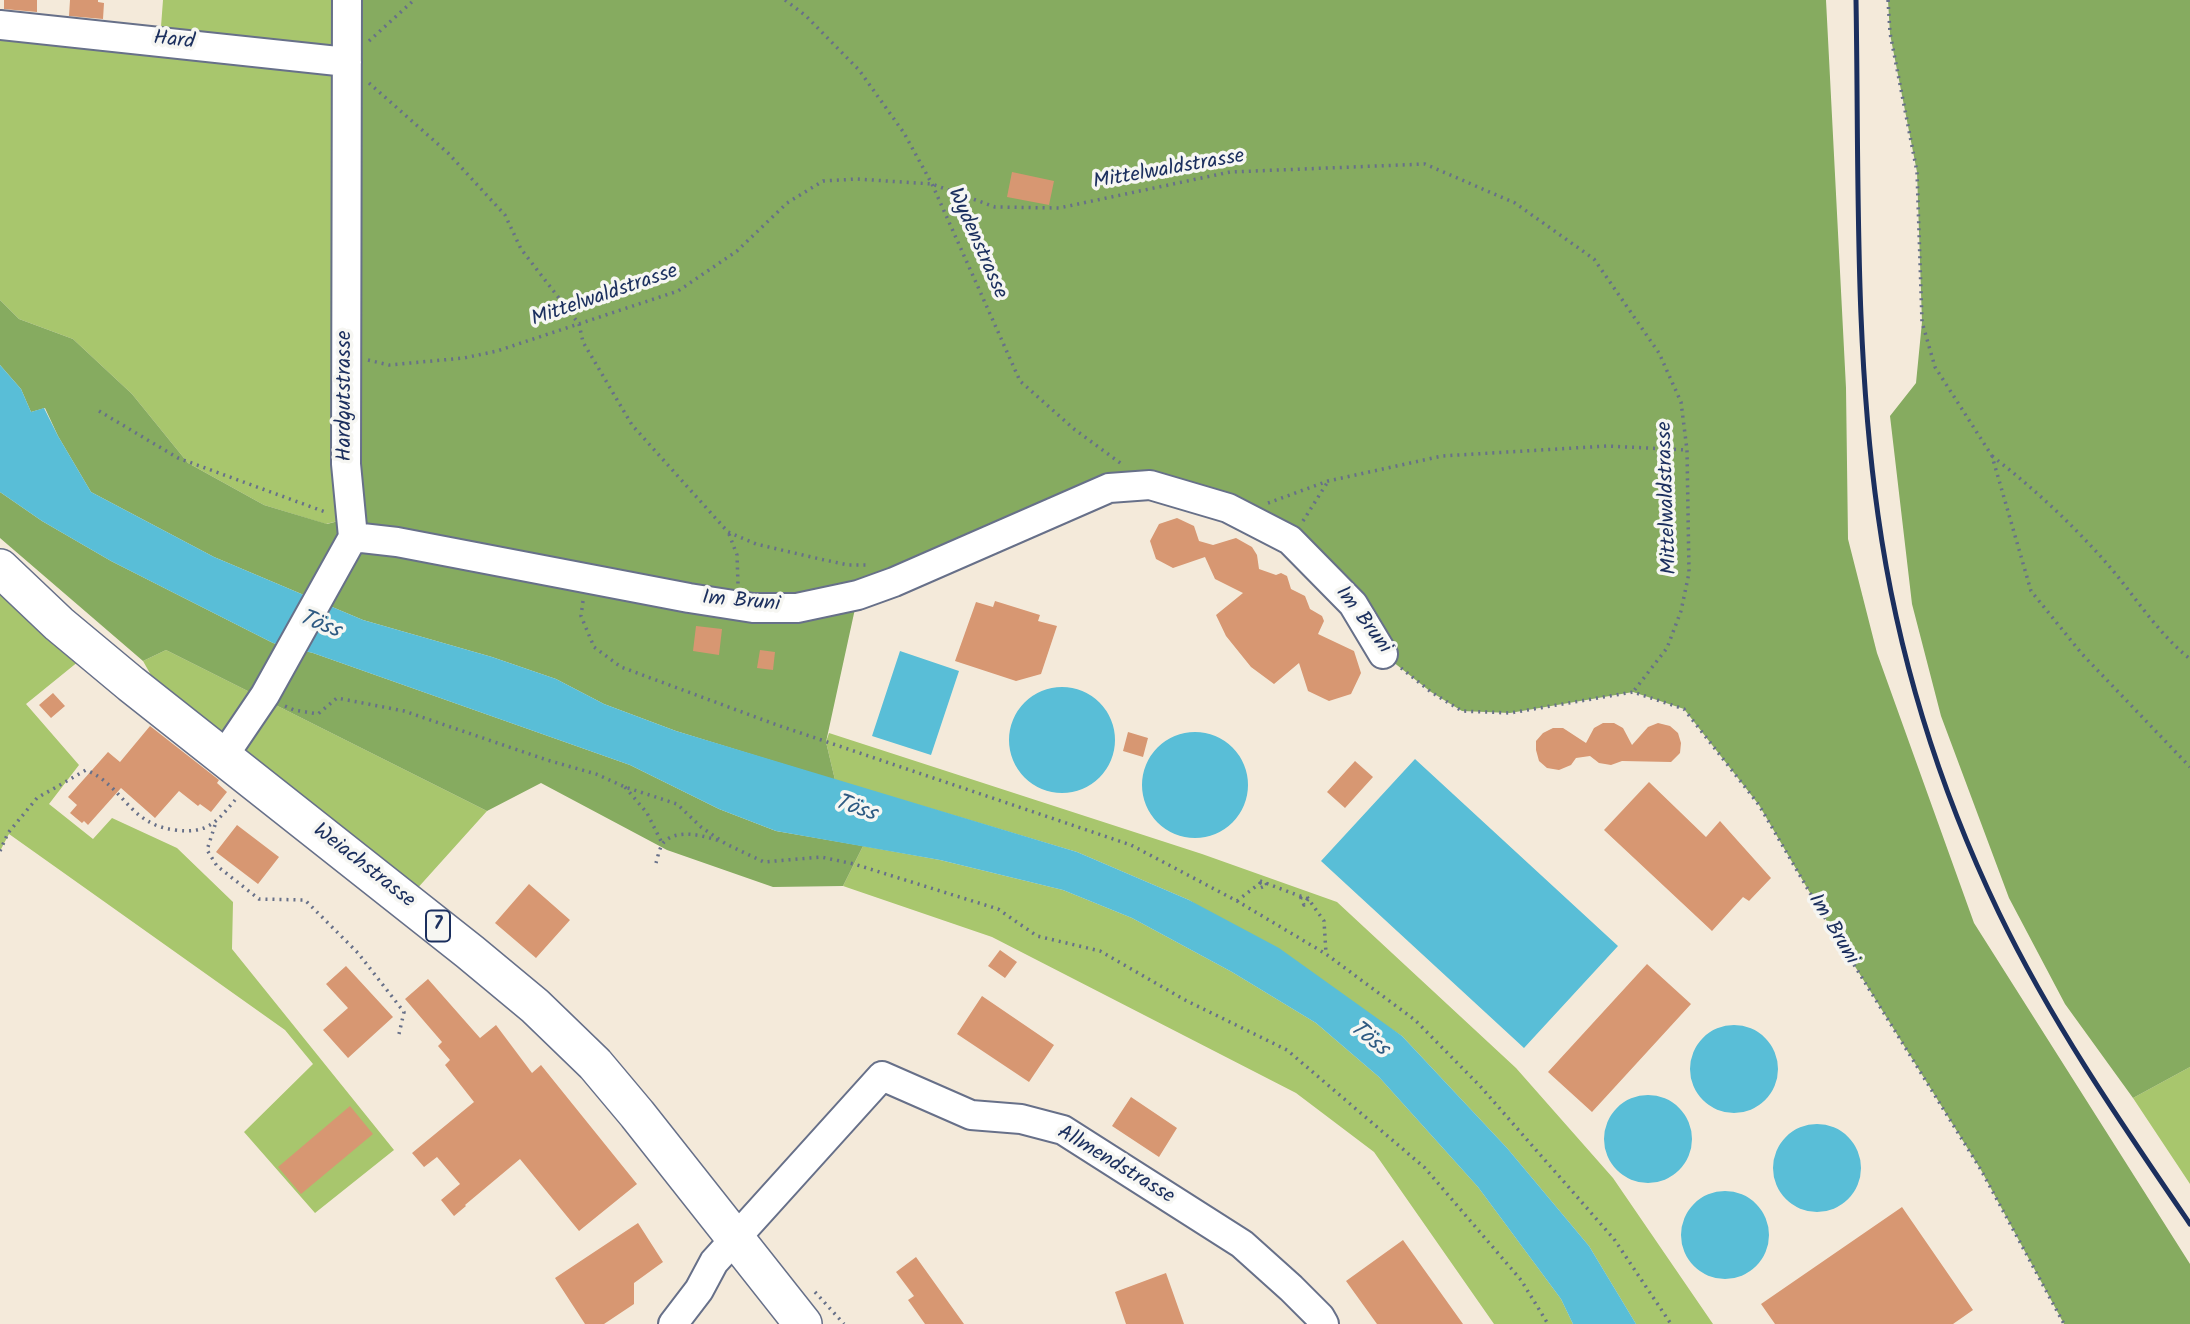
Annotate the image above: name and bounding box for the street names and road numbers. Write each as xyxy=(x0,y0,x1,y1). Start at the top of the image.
street label: Hard xyxy=(152,27,196,57)
street label: Mittelwaldstrasse xyxy=(1091,145,1247,197)
street label: Wydenstrasse xyxy=(940,185,1012,303)
street label: Mittelwaldstrasse xyxy=(528,260,682,334)
street label: Hardgutstrasse xyxy=(333,331,359,461)
street label: Mittelwaldstrasse xyxy=(1654,421,1684,575)
street label: Im Bruni xyxy=(1328,582,1396,660)
street label: Im Bruni xyxy=(701,587,781,619)
street label: Weiachstrasse xyxy=(307,819,419,915)
street label: Im Bruni xyxy=(1801,890,1863,970)
road number: 7 xyxy=(426,910,450,942)
street label: Allmendstrasse xyxy=(1052,1121,1178,1211)

